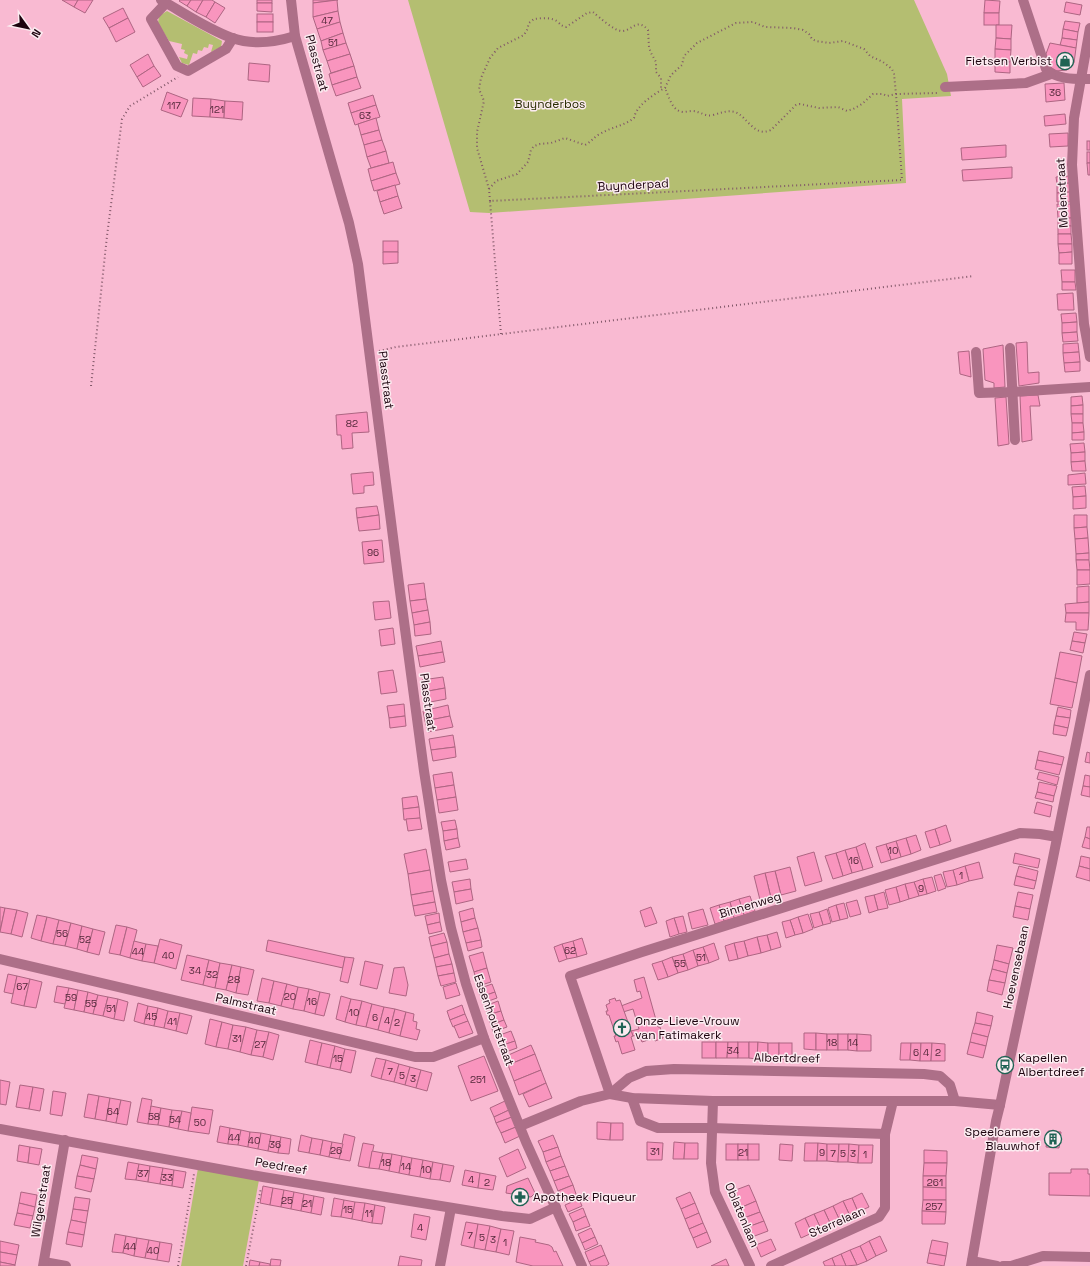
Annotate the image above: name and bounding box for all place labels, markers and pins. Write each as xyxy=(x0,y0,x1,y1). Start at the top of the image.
shop icon: Fietsen Verbist xyxy=(1055,51,1075,71)
place label: Fietsen Verbist xyxy=(965,53,1052,69)
place label: Onze-Lieve-Vrouw van Fatimakerk xyxy=(635,1013,740,1043)
church icon: Onze-Lieve-Vrouw van Fatimakerk xyxy=(612,1018,632,1038)
place label: Kapellen Albertdreef xyxy=(1018,1050,1084,1080)
bus stop icon: Kapellen Albertdreef xyxy=(995,1055,1015,1075)
place label: Speelcamere Blauwhof xyxy=(965,1124,1040,1154)
building icon: Speelcamere Blauwhof xyxy=(1043,1129,1063,1149)
pharmacy icon: Apotheek Piqueur xyxy=(510,1187,530,1207)
place label: Apotheek Piqueur xyxy=(533,1189,637,1205)

